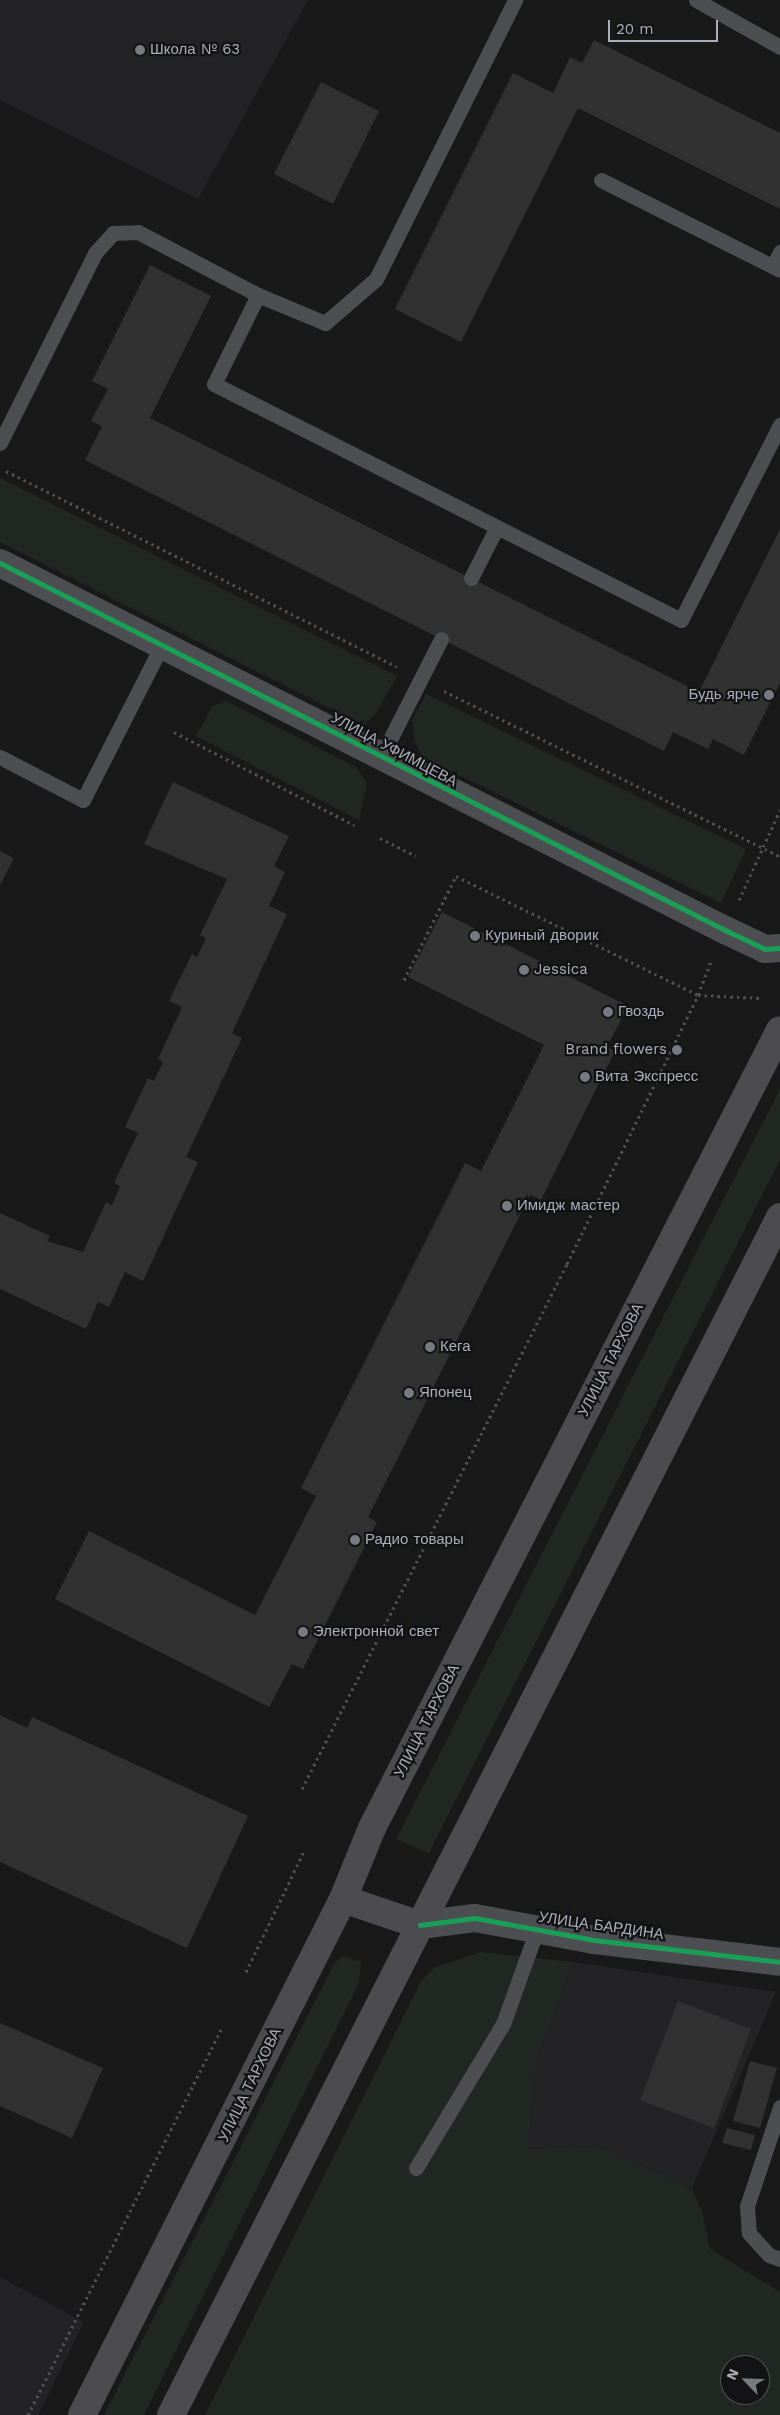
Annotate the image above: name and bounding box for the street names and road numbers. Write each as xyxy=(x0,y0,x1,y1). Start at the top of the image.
street label: УЛИЦА УФИМЦЕВА xyxy=(328,709,460,791)
street label: УЛИЦА ТАРХОВА xyxy=(575,1300,647,1420)
street label: УЛИЦА ТАРХОВА xyxy=(391,1661,463,1781)
street label: УЛИЦА БАРДИНА xyxy=(537,1908,665,1944)
street label: УЛИЦА ТАРХОВА xyxy=(215,2025,285,2145)

